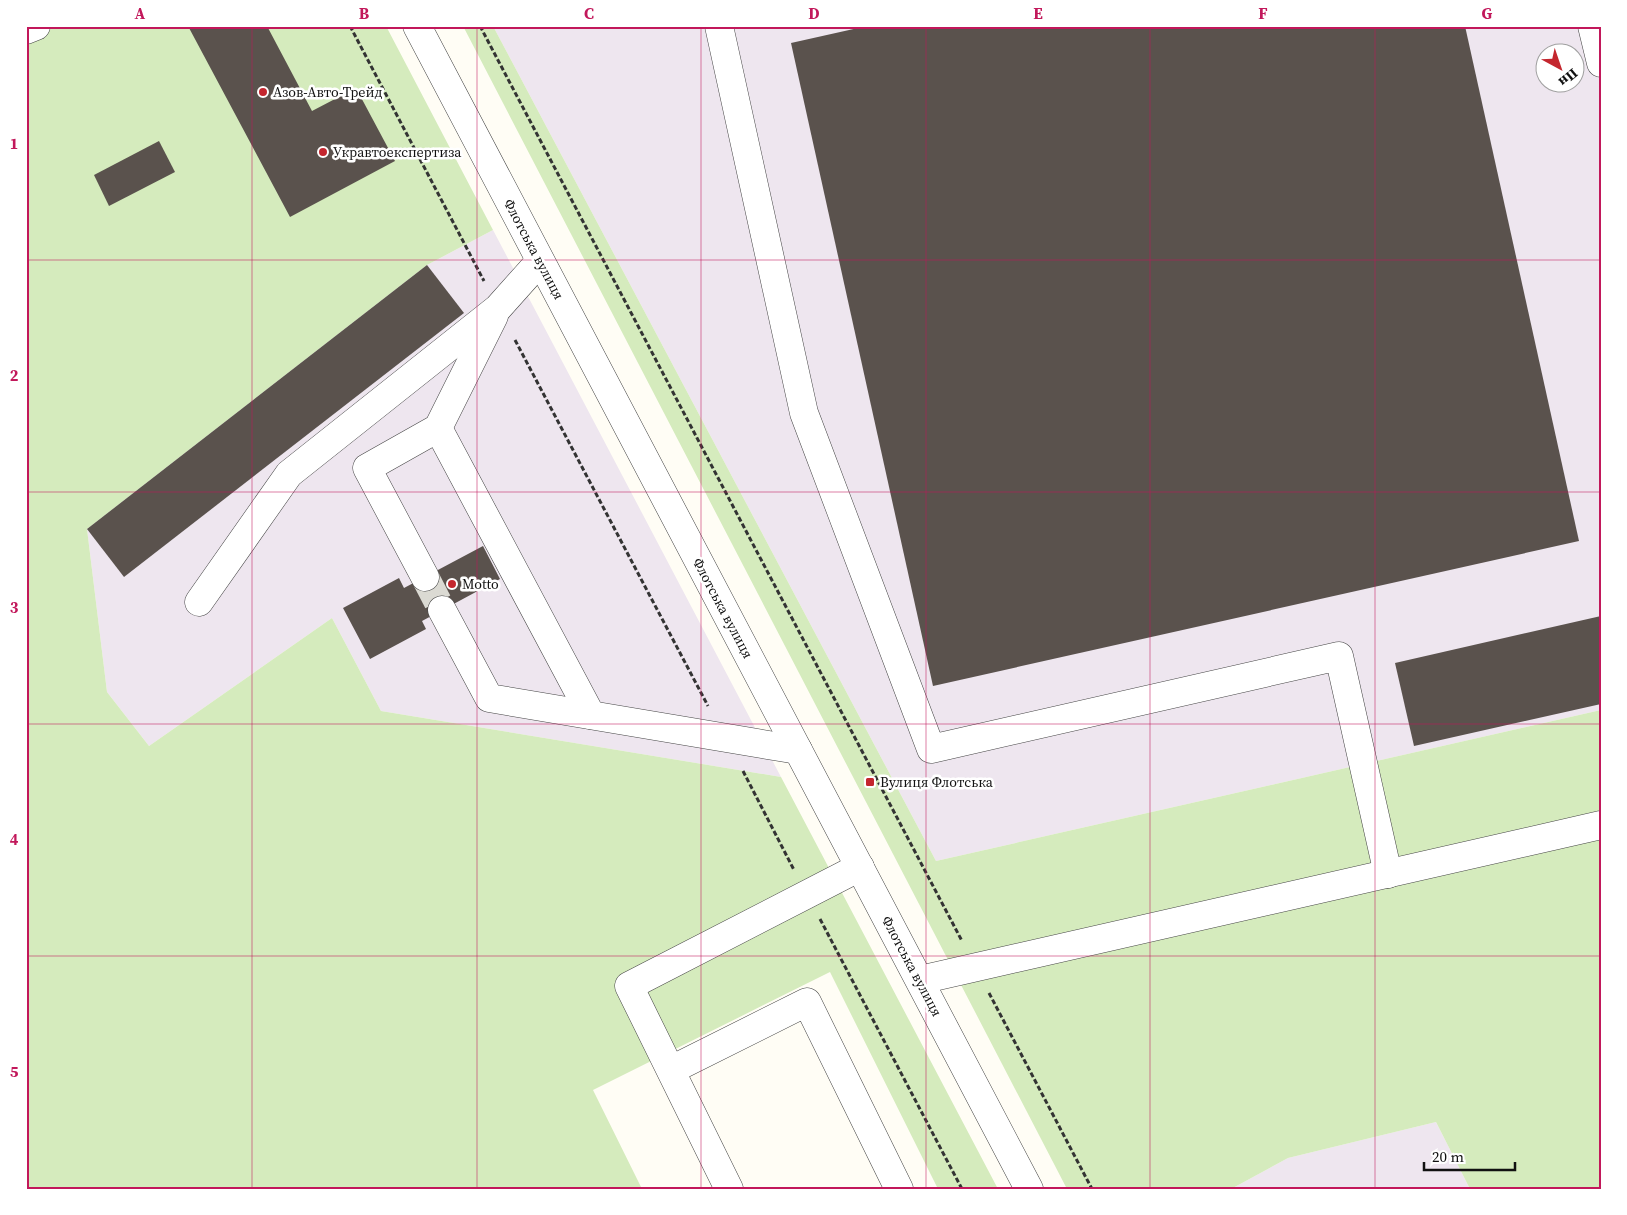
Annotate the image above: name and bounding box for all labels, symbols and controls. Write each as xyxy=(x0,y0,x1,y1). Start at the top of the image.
text: A xyxy=(135,2,146,24)
text: B xyxy=(359,2,370,24)
text: C xyxy=(584,2,594,24)
text: D xyxy=(808,2,820,24)
text: E xyxy=(1033,2,1043,24)
text: F xyxy=(1258,2,1268,24)
text: G xyxy=(1482,2,1493,24)
north arrow xyxy=(1534,42,1584,92)
text: Пн xyxy=(1554,64,1582,92)
place label: Азов-Авто-Трейд xyxy=(273,82,382,102)
marker: Азов-Авто-Трейд xyxy=(257,86,269,98)
text: 1 xyxy=(10,132,18,154)
place label: Укравтоекспертиза xyxy=(333,142,462,162)
marker: Укравтоекспертиза xyxy=(317,146,329,158)
street label: Флотська вулиця xyxy=(499,195,569,303)
text: 2 xyxy=(10,364,19,386)
street label: Флотська вулиця xyxy=(688,554,758,662)
place label: Motto xyxy=(462,574,499,594)
marker: Motto xyxy=(446,578,458,590)
text: 3 xyxy=(10,596,19,618)
place label: Вулиця Флотська xyxy=(880,772,994,792)
marker: Вулиця Флотська xyxy=(864,776,876,788)
text: 4 xyxy=(10,828,19,850)
street label: Флотська вулиця xyxy=(877,912,947,1020)
text: 5 xyxy=(10,1060,19,1082)
scale bar xyxy=(1424,1140,1516,1172)
text: 20 m xyxy=(1432,1146,1464,1167)

